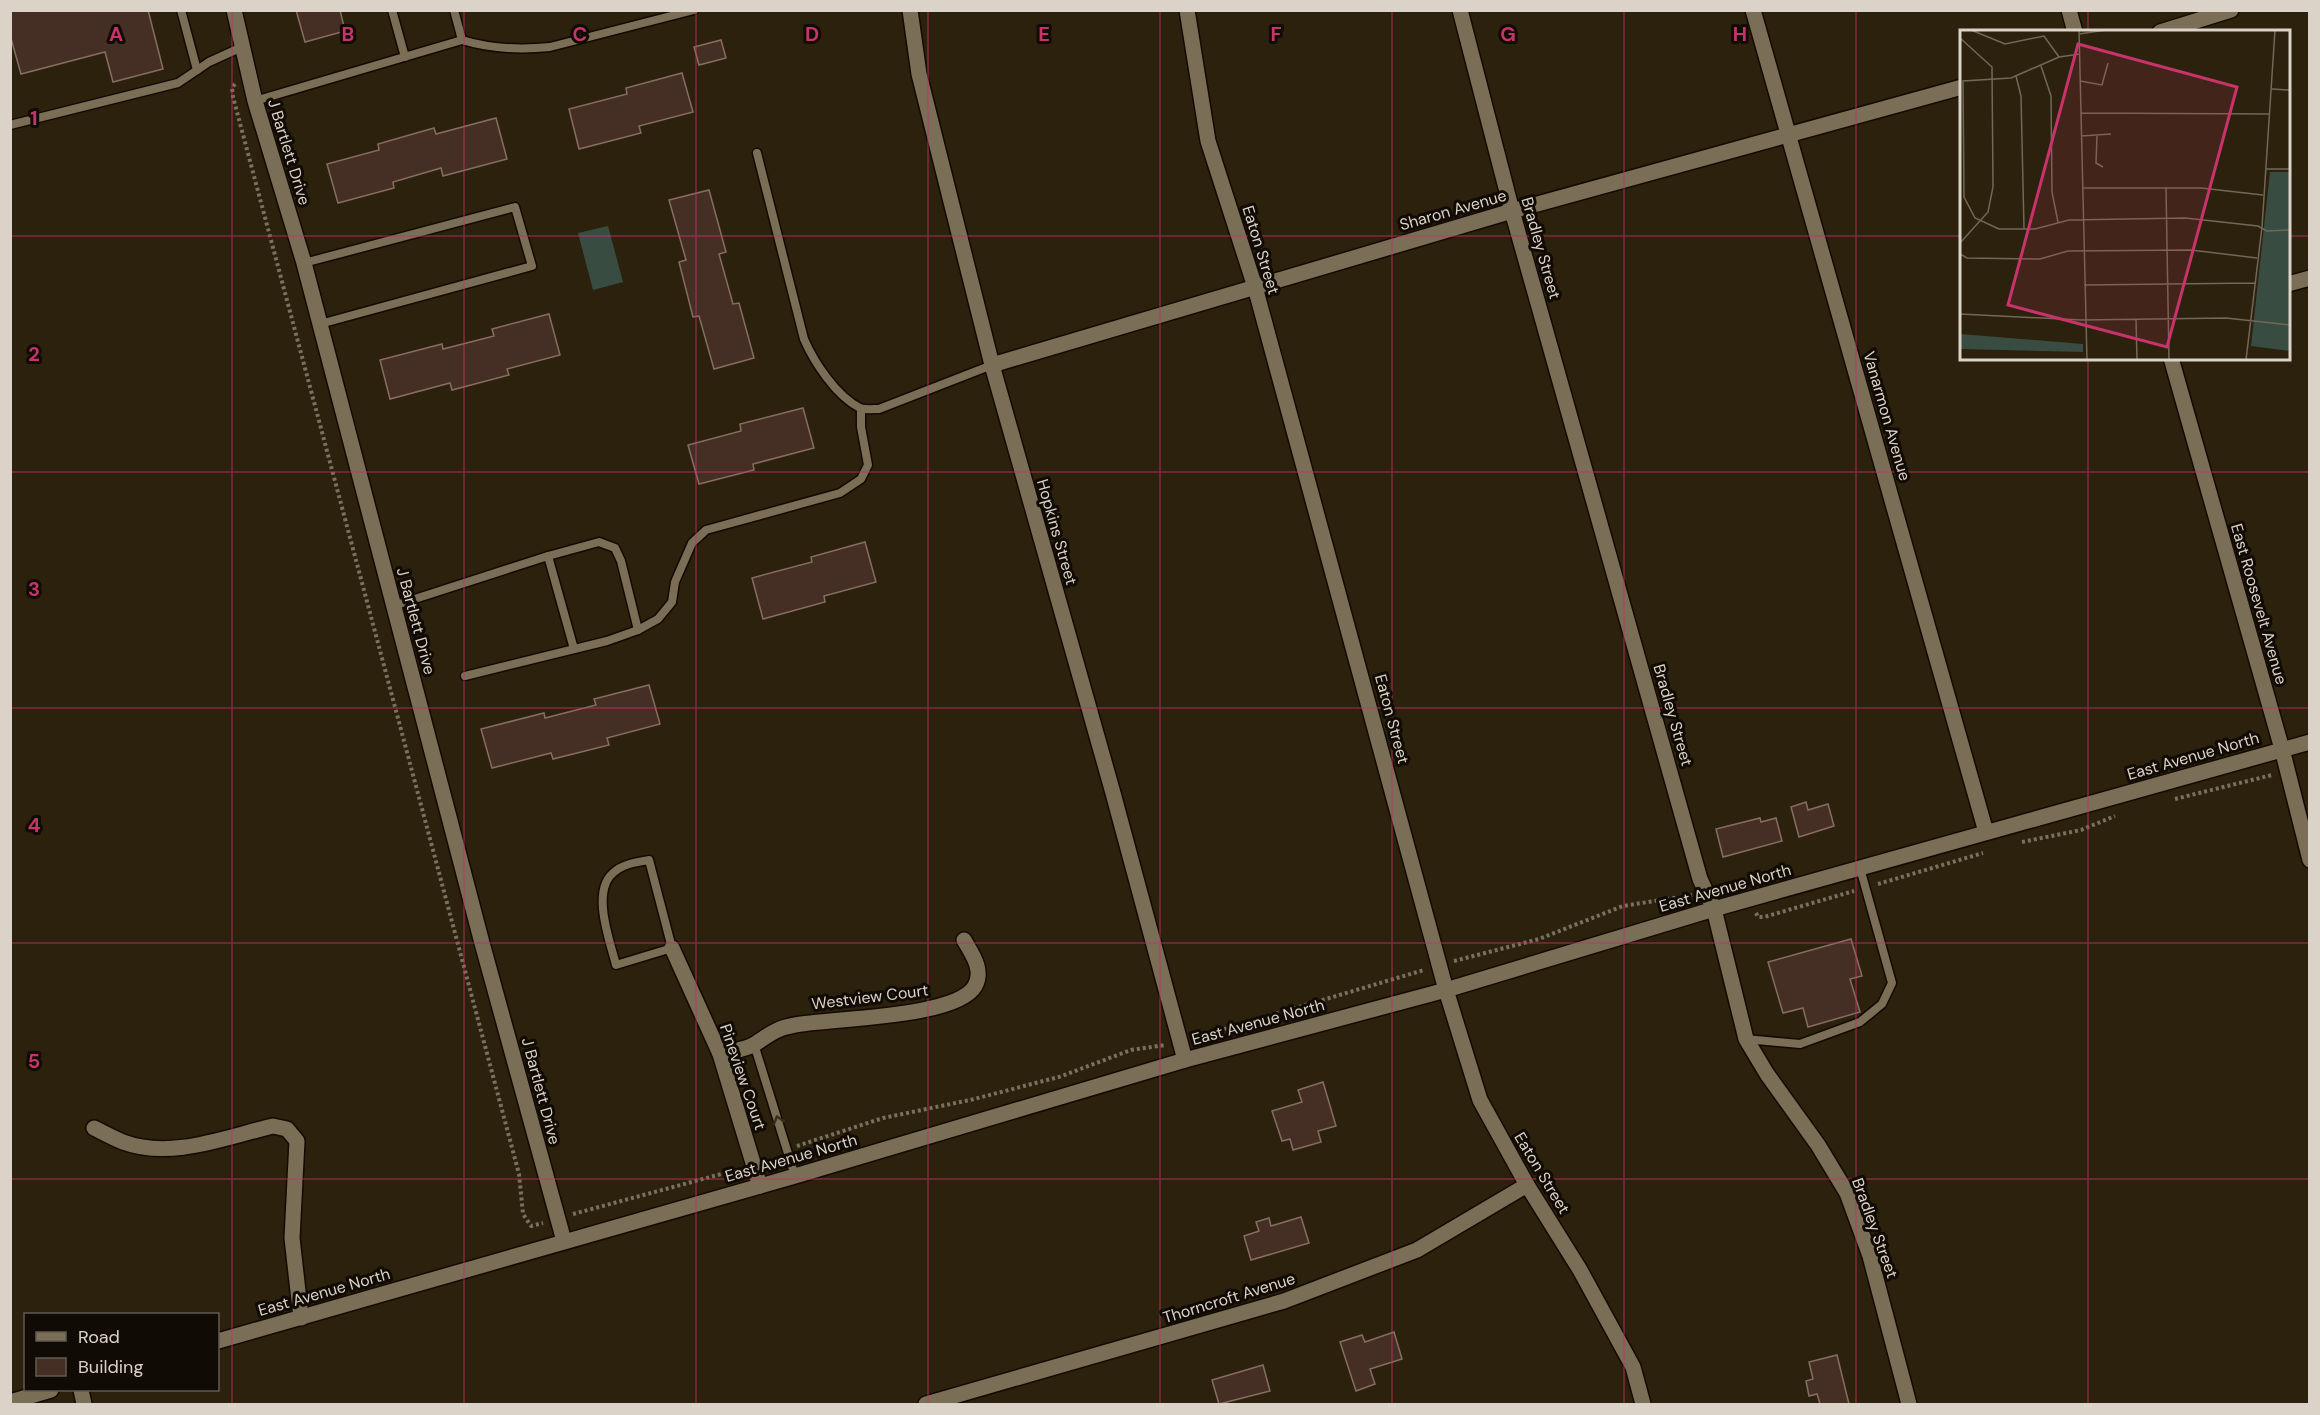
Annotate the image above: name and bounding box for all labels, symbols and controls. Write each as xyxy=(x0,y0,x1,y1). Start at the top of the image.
text: A xyxy=(109,21,123,47)
text: B xyxy=(342,21,354,47)
text: C xyxy=(573,21,587,47)
text: D xyxy=(805,21,819,47)
text: E xyxy=(1038,21,1050,47)
text: F xyxy=(1270,21,1282,47)
text: G xyxy=(1500,21,1516,47)
text: H xyxy=(1733,21,1747,47)
inset map xyxy=(1960,30,2290,360)
street label: J Bartlett Drive xyxy=(263,96,315,208)
text: 1 xyxy=(30,105,38,131)
street label: Sharon Avenue xyxy=(1397,185,1509,235)
street label: Bradley Street xyxy=(1516,195,1566,301)
street label: Eaton Street xyxy=(1238,203,1284,297)
text: 2 xyxy=(28,341,40,367)
street label: Vanarmon Avenue xyxy=(1858,349,1916,483)
street label: Hopkins Street xyxy=(1032,477,1082,587)
street label: East Roosevelt Avenue xyxy=(2226,521,2292,687)
street label: J Bartlett Drive xyxy=(392,565,440,677)
text: 3 xyxy=(28,576,40,602)
street label: Bradley Street xyxy=(1648,662,1698,768)
street label: Eaton Street xyxy=(1370,672,1414,766)
street label: East Avenue North xyxy=(2124,727,2262,785)
text: 4 xyxy=(28,812,41,838)
street label: East Avenue North xyxy=(1656,859,1794,917)
street label: Westview Court xyxy=(810,979,930,1015)
street label: East Avenue North xyxy=(1189,994,1327,1050)
street label: Pineview Court xyxy=(715,1021,771,1133)
street label: J Bartlett Drive xyxy=(517,1035,565,1147)
text: 5 xyxy=(28,1048,40,1074)
one-way arrow xyxy=(773,1115,785,1126)
street label: Eaton Street xyxy=(1509,1128,1575,1218)
street label: East Avenue North xyxy=(722,1129,860,1187)
street label: Bradley Street xyxy=(1847,1175,1903,1281)
street label: East Avenue North xyxy=(255,1263,393,1321)
street label: Thorncroft Avenue xyxy=(1160,1268,1298,1328)
legend xyxy=(24,1313,219,1391)
text: Road xyxy=(78,1325,120,1349)
text: Building xyxy=(78,1355,143,1379)

